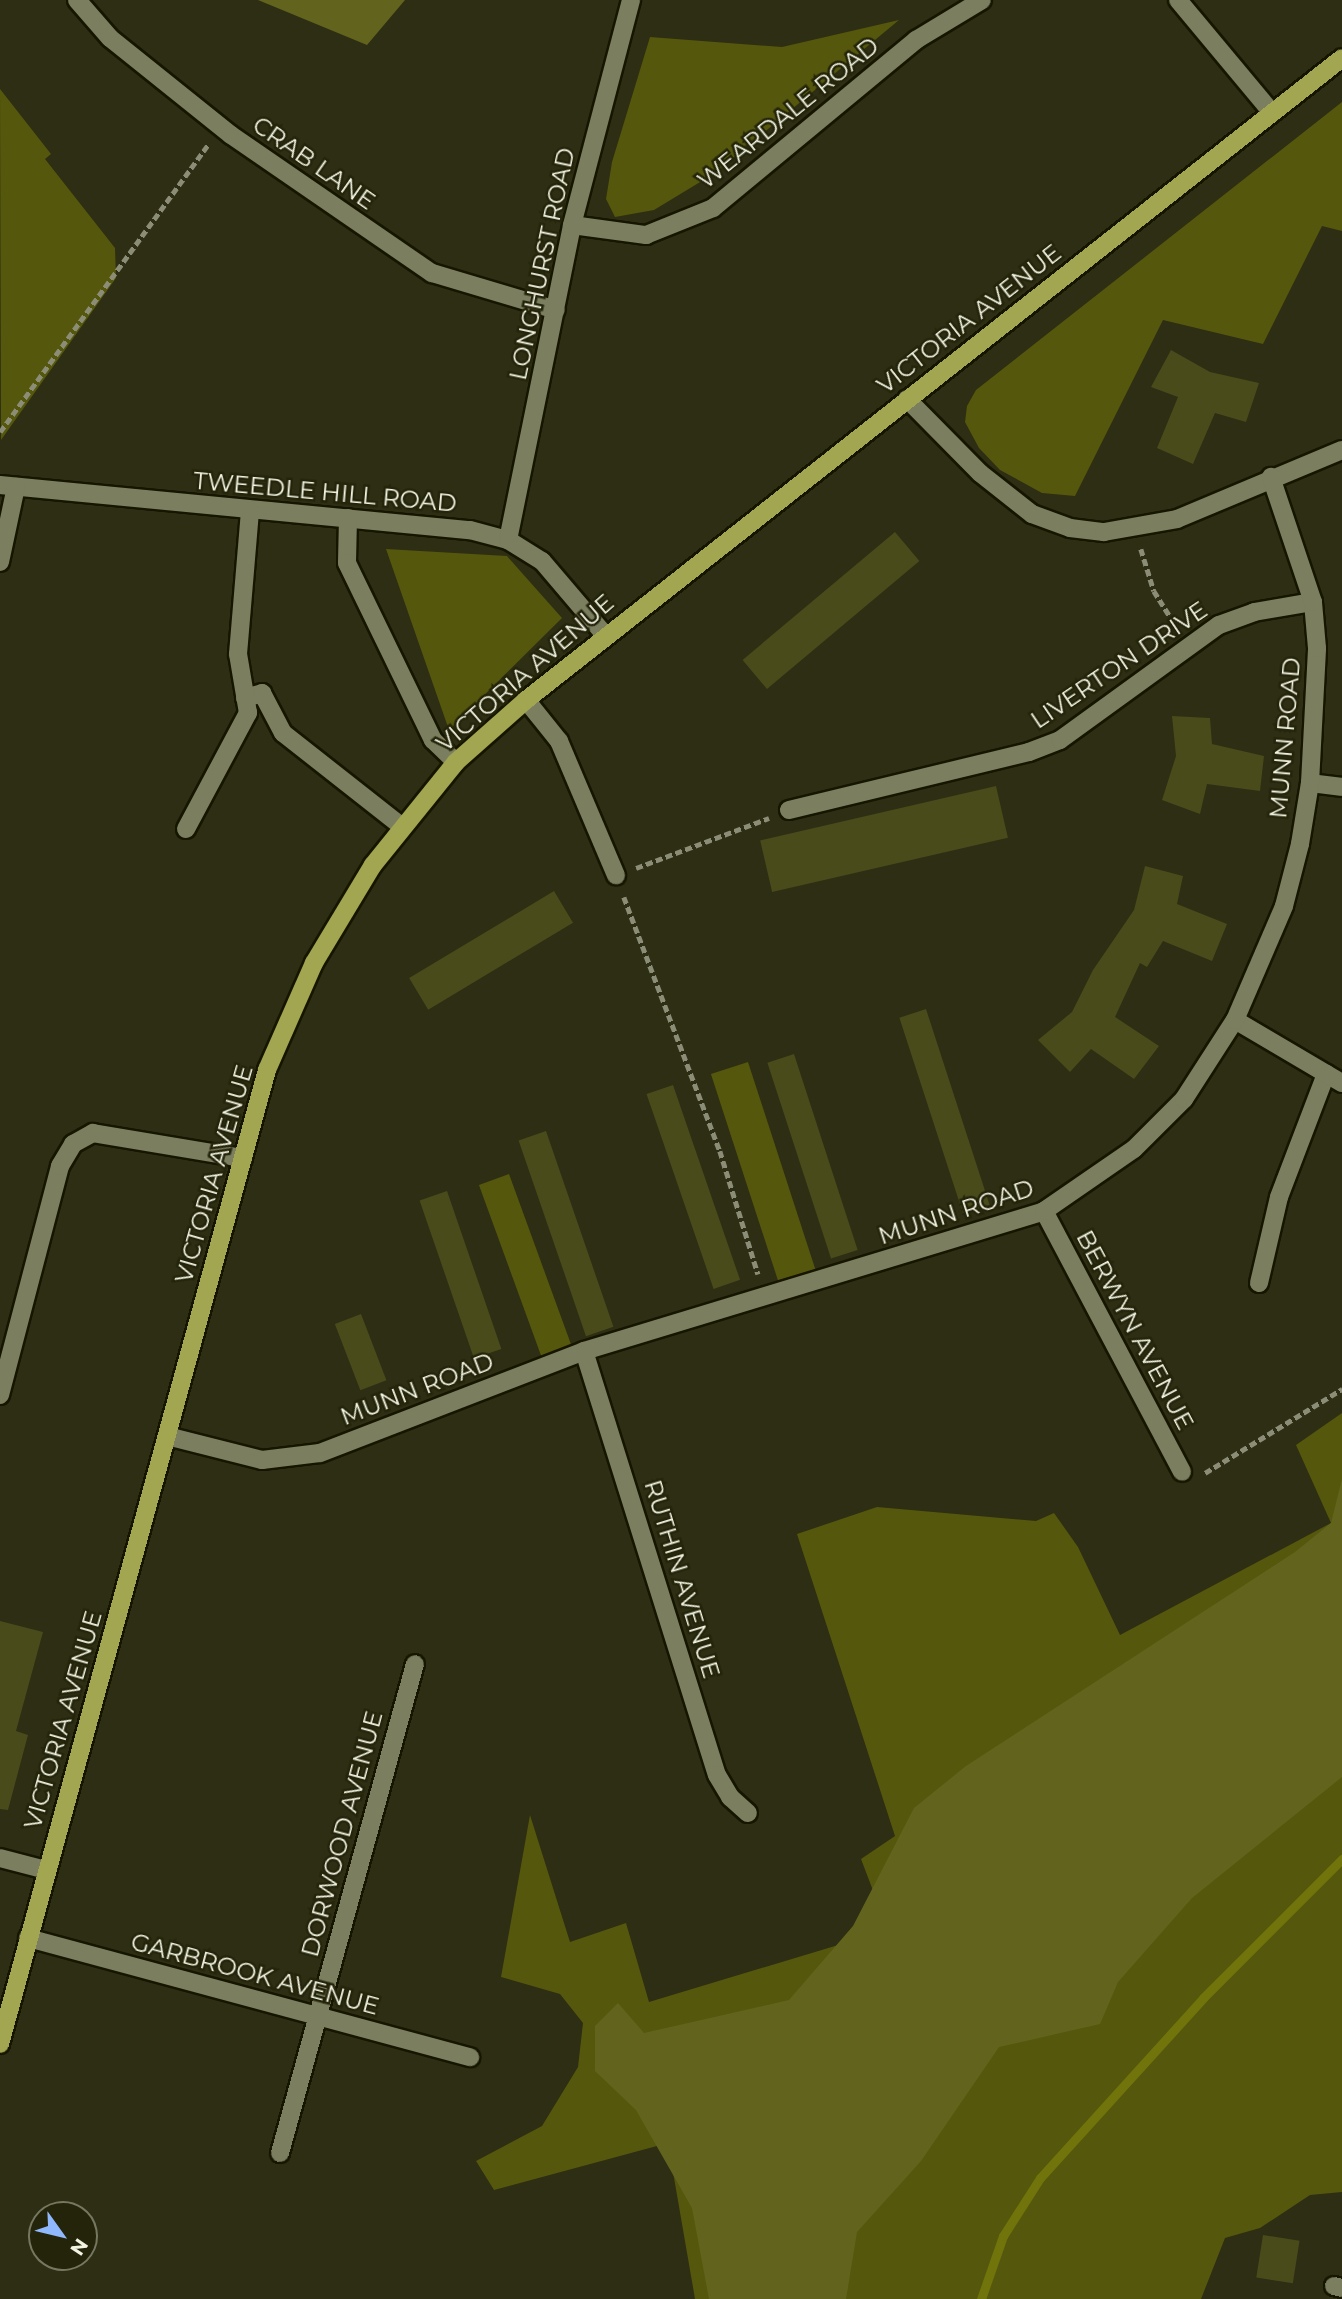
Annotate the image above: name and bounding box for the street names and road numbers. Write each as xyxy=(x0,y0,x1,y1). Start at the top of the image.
street label: WEARDALE ROAD xyxy=(692,31,884,195)
street label: CRAB LANE xyxy=(247,110,381,216)
street label: LONGHURST ROAD xyxy=(503,145,581,383)
street label: VICTORIA AVENUE xyxy=(871,238,1067,400)
street label: TWEEDLE HILL ROAD xyxy=(192,466,458,518)
street label: VICTORIA AVENUE xyxy=(430,588,620,758)
street label: LIVERTON DRIVE xyxy=(1025,595,1213,735)
street label: MUNN ROAD xyxy=(1264,656,1306,820)
street label: VICTORIA AVENUE xyxy=(169,1062,259,1286)
street label: MUNN ROAD xyxy=(875,1173,1037,1251)
street label: BERWYN AVENUE xyxy=(1070,1225,1200,1435)
street label: MUNN ROAD xyxy=(336,1347,498,1431)
street label: RUTHIN AVENUE xyxy=(638,1476,726,1682)
street label: VICTORIA AVENUE xyxy=(18,1608,108,1832)
street label: DORWOOD AVENUE xyxy=(295,1708,389,1960)
street label: GARBROOK AVENUE xyxy=(128,1927,382,2021)

